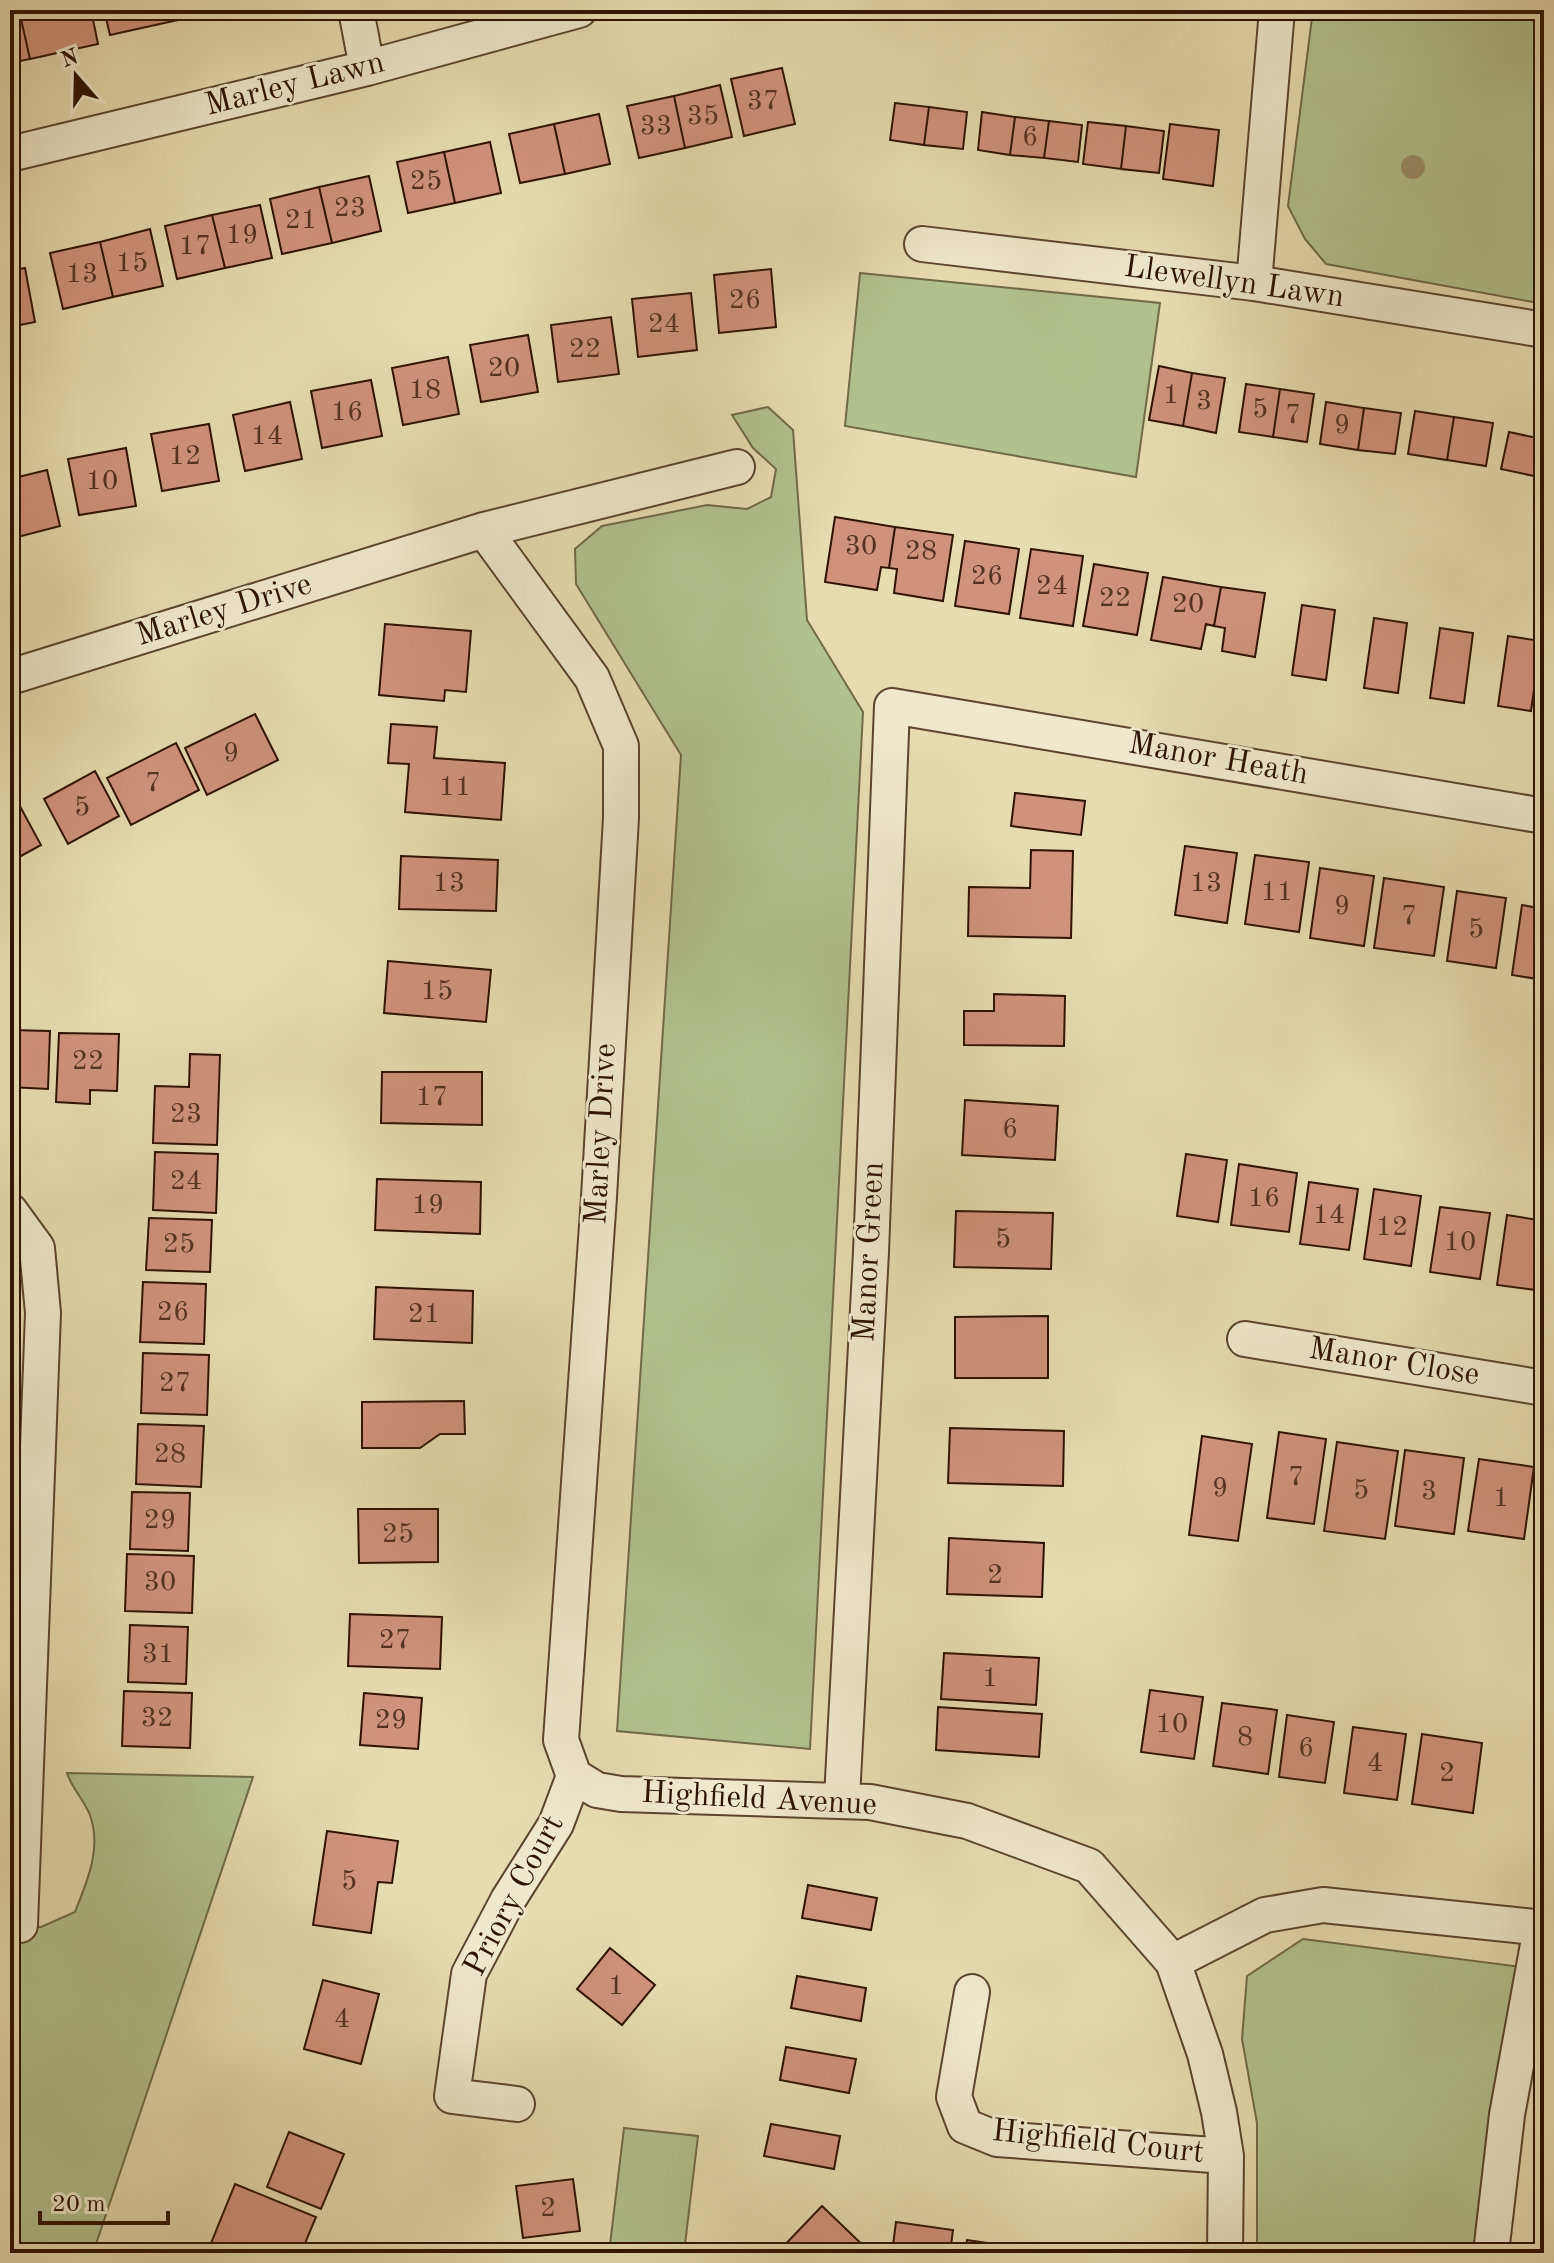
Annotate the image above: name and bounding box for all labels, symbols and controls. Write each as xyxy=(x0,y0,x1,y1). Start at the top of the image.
north arrow xyxy=(36,36,116,116)
text: N xyxy=(58,46,82,72)
street label: Marley Lawn xyxy=(202,47,388,123)
house number: 37 xyxy=(747,88,779,116)
house number: 35 xyxy=(687,103,719,131)
house number: 33 xyxy=(640,113,672,141)
house number: 6 xyxy=(1022,124,1038,152)
house number: 25 xyxy=(410,168,442,196)
house number: 23 xyxy=(334,195,366,223)
house number: 21 xyxy=(285,207,317,235)
house number: 19 xyxy=(226,222,258,250)
house number: 17 xyxy=(179,233,211,261)
house number: 15 xyxy=(116,250,148,278)
street label: Llewellyn Lawn xyxy=(1122,252,1346,314)
house number: 13 xyxy=(66,261,98,289)
house number: 26 xyxy=(729,287,761,315)
house number: 24 xyxy=(648,311,680,339)
house number: 22 xyxy=(569,336,601,364)
house number: 20 xyxy=(488,355,520,383)
house number: 18 xyxy=(409,377,441,405)
house number: 1 xyxy=(1163,382,1179,410)
house number: 3 xyxy=(1196,388,1212,416)
house number: 5 xyxy=(1252,396,1268,424)
house number: 16 xyxy=(331,399,363,427)
house number: 7 xyxy=(1285,402,1301,430)
house number: 9 xyxy=(1334,412,1350,440)
house number: 14 xyxy=(251,423,283,451)
house number: 12 xyxy=(169,443,201,471)
house number: 10 xyxy=(86,468,118,496)
house number: 30 xyxy=(845,533,877,561)
house number: 28 xyxy=(905,538,937,566)
house number: 26 xyxy=(971,563,1003,591)
street label: Marley Drive xyxy=(132,569,316,653)
house number: 24 xyxy=(1036,573,1068,601)
house number: 22 xyxy=(1099,585,1131,613)
house number: 20 xyxy=(1172,591,1204,619)
street label: Manor Heath xyxy=(1125,728,1311,792)
house number: 9 xyxy=(223,740,239,768)
house number: 7 xyxy=(145,770,161,798)
house number: 11 xyxy=(439,774,471,802)
house number: 5 xyxy=(74,794,90,822)
house number: 13 xyxy=(433,870,465,898)
house number: 13 xyxy=(1190,870,1222,898)
house number: 11 xyxy=(1261,879,1293,907)
house number: 9 xyxy=(1334,893,1350,921)
house number: 7 xyxy=(1401,903,1417,931)
house number: 5 xyxy=(1468,916,1484,944)
house number: 15 xyxy=(421,978,453,1006)
street label: Marley Drive xyxy=(581,1042,623,1226)
house number: 22 xyxy=(72,1048,104,1076)
house number: 17 xyxy=(416,1084,448,1112)
house number: 23 xyxy=(170,1101,202,1129)
house number: 6 xyxy=(1002,1116,1018,1144)
street label: Manor Green xyxy=(849,1161,891,1343)
house number: 24 xyxy=(170,1168,202,1196)
house number: 16 xyxy=(1248,1185,1280,1213)
house number: 19 xyxy=(412,1192,444,1220)
house number: 14 xyxy=(1313,1202,1345,1230)
house number: 12 xyxy=(1376,1214,1408,1242)
house number: 5 xyxy=(995,1226,1011,1254)
house number: 10 xyxy=(1444,1229,1476,1257)
house number: 25 xyxy=(163,1231,195,1259)
house number: 26 xyxy=(157,1299,189,1327)
house number: 21 xyxy=(408,1301,440,1329)
street label: Manor Close xyxy=(1306,1334,1482,1392)
house number: 27 xyxy=(159,1370,191,1398)
house number: 28 xyxy=(154,1441,186,1469)
house number: 7 xyxy=(1288,1464,1304,1492)
house number: 9 xyxy=(1212,1475,1228,1503)
house number: 5 xyxy=(1353,1477,1369,1505)
house number: 3 xyxy=(1421,1478,1437,1506)
house number: 1 xyxy=(1493,1485,1509,1513)
house number: 29 xyxy=(144,1507,176,1535)
house number: 25 xyxy=(382,1521,414,1549)
house number: 2 xyxy=(987,1562,1003,1590)
house number: 30 xyxy=(144,1569,176,1597)
house number: 27 xyxy=(379,1627,411,1655)
house number: 31 xyxy=(142,1641,174,1669)
house number: 1 xyxy=(982,1665,998,1693)
house number: 32 xyxy=(141,1705,173,1733)
house number: 29 xyxy=(375,1707,407,1735)
house number: 10 xyxy=(1156,1711,1188,1739)
house number: 8 xyxy=(1237,1724,1253,1752)
house number: 6 xyxy=(1298,1735,1314,1763)
house number: 4 xyxy=(1367,1750,1383,1778)
house number: 2 xyxy=(1439,1760,1455,1788)
street label: Highfield Avenue xyxy=(640,1778,878,1822)
street label: Priory Court xyxy=(459,1810,571,1982)
house number: 5 xyxy=(341,1868,357,1896)
house number: 1 xyxy=(608,1973,624,2001)
house number: 4 xyxy=(334,2006,350,2034)
street label: Highfield Court xyxy=(990,2116,1206,2170)
scale bar xyxy=(40,2175,168,2225)
text: 20 m xyxy=(52,2193,106,2217)
house number: 2 xyxy=(540,2195,556,2223)

